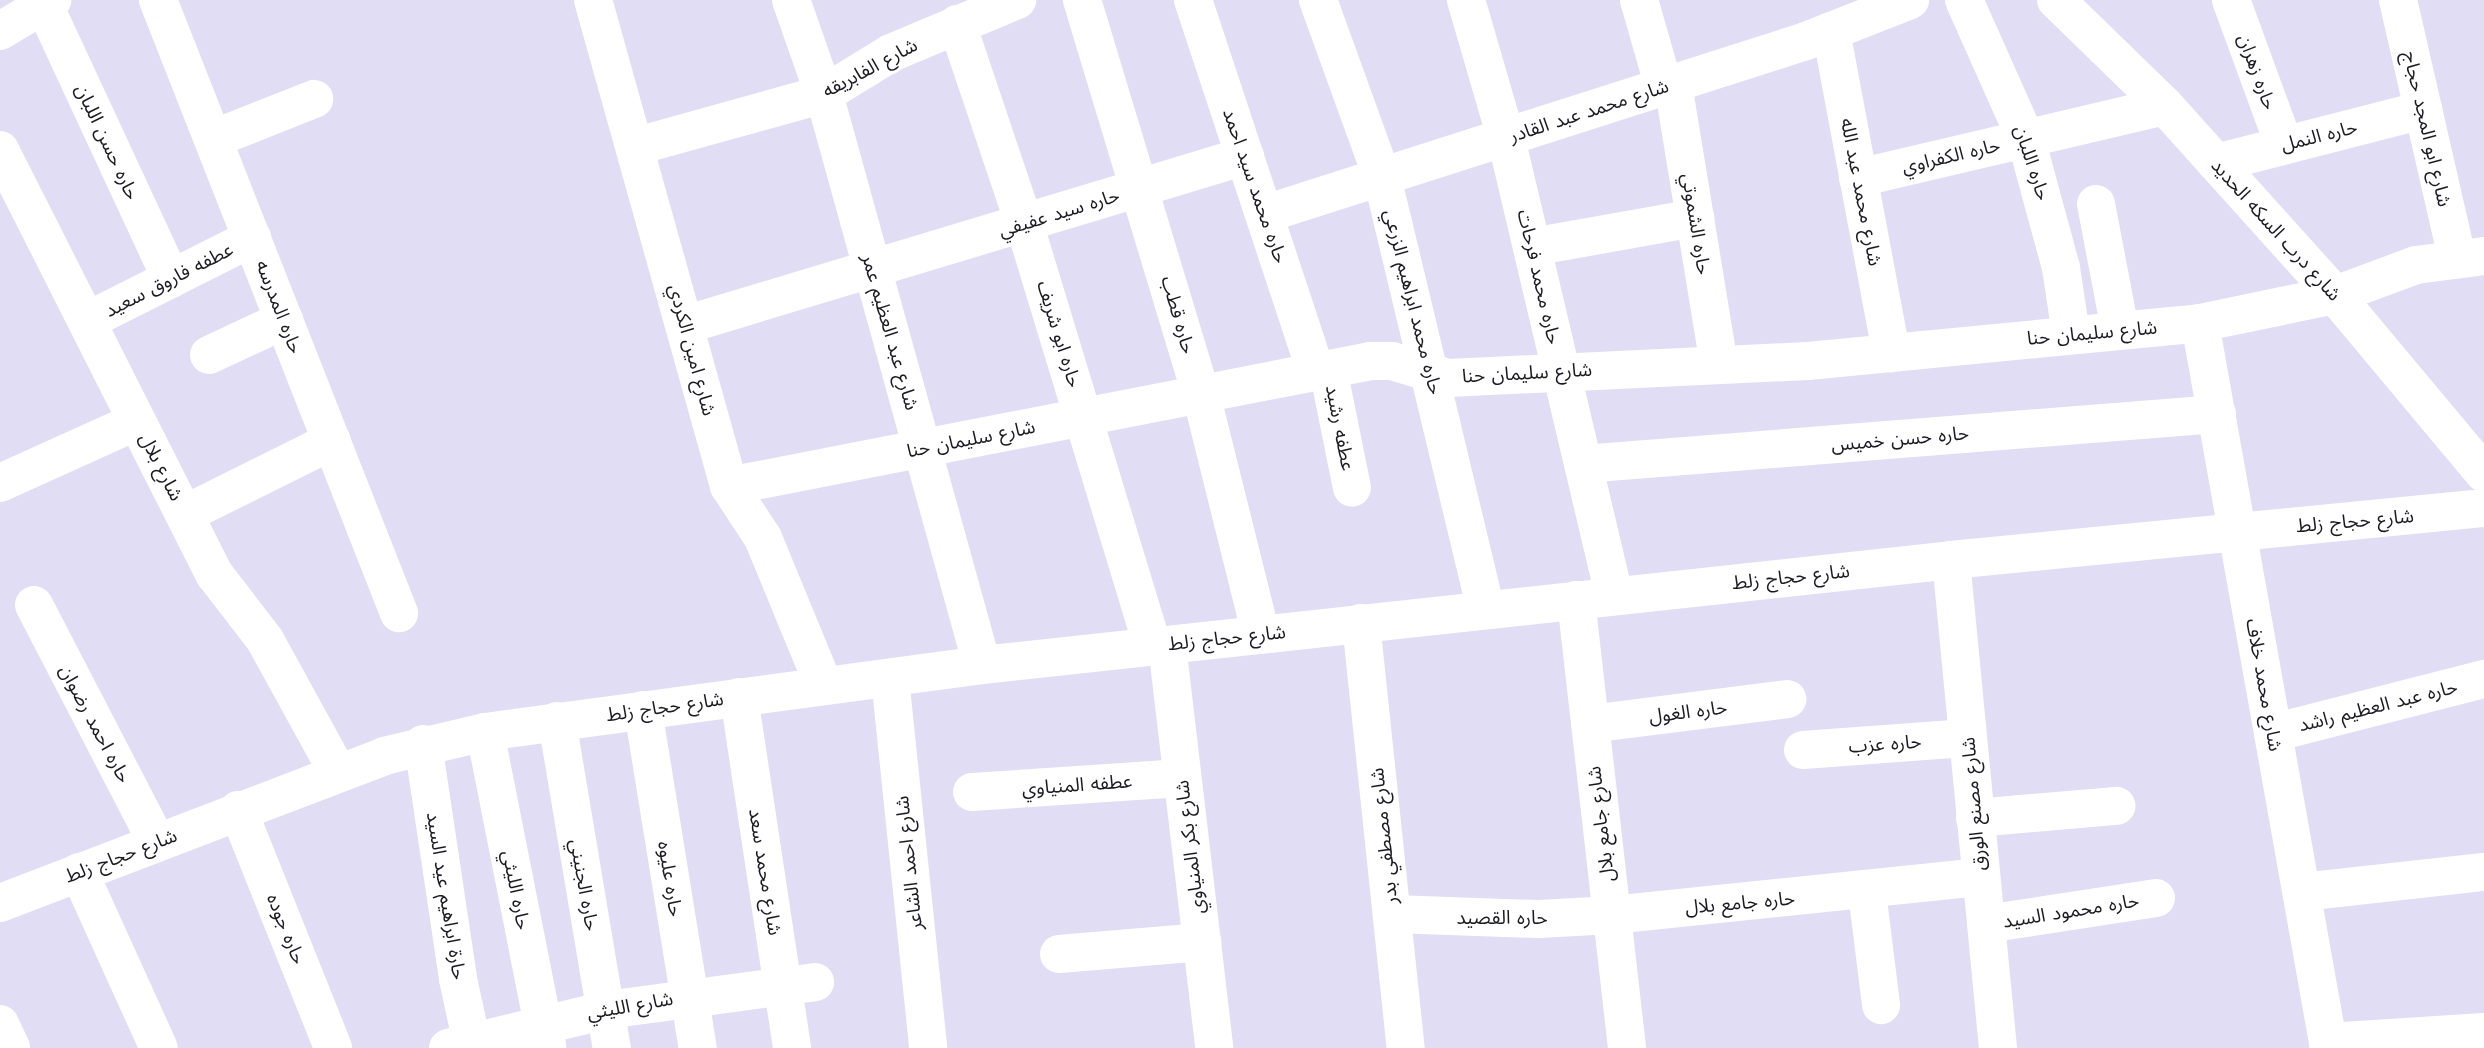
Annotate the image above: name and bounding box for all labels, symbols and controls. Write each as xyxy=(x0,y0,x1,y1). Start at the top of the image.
street label: حاره زهران xyxy=(2233,31,2281,113)
street label: شارع الفابريقه xyxy=(819,33,921,103)
street label: شارع ابو المجد حجاج xyxy=(2398,49,2456,209)
street label: شارع محمد عبد القادر xyxy=(1506,74,1672,148)
street label: حاره حسن اللبان xyxy=(70,81,144,203)
street label: حاره محمد سيد احمد xyxy=(1218,106,1292,266)
street label: شارع محمد عبد الله xyxy=(1835,116,1887,268)
street label: حاره النمل xyxy=(2278,116,2360,156)
street label: حاره اللبان xyxy=(2009,123,2055,203)
street label: حاره الكفراوي xyxy=(1900,134,2002,178)
street label: شارع درب السكه الحديد xyxy=(2206,154,2346,306)
street label: حاره الشموتي xyxy=(1677,172,1715,276)
street label: حاره سيد عفيفي xyxy=(996,184,1122,242)
street label: حاره محمد ابراهيم الزرعي xyxy=(1379,207,1447,397)
street label: حاره محمد فرحات xyxy=(1512,207,1566,347)
street label: عطفه فاروق سعيد xyxy=(101,238,237,322)
street label: شارع عبد العظيم عمر xyxy=(857,251,923,413)
street label: حاره المدرسه xyxy=(251,257,307,357)
street label: حاره قطب xyxy=(1156,273,1200,357)
street label: حاره ابو شريف xyxy=(1032,278,1086,390)
street label: شارع امين الكردي xyxy=(664,282,720,418)
street label: شارع سليمان حنا xyxy=(2026,316,2158,350)
street label: شارع سليمان حنا xyxy=(1461,358,1593,388)
street label: عطفه رشيد xyxy=(1321,383,1359,473)
street label: شارع سليمان حنا xyxy=(905,415,1037,463)
street label: حاره حسن خميس xyxy=(1830,422,1970,456)
street label: شارع بلال xyxy=(134,429,188,505)
street label: شارع حجاج زلط xyxy=(2295,504,2415,538)
street label: شارع حجاج زلط xyxy=(1731,559,1851,595)
street label: شارع محمد خلاف xyxy=(2241,617,2287,753)
street label: شارع حجاج زلط xyxy=(1167,620,1287,656)
street label: حاره احمد رضوان xyxy=(54,661,136,787)
street label: حاره عبد العظيم راشد xyxy=(2296,675,2460,737)
street label: شارع حجاج زلط xyxy=(605,687,725,727)
street label: حاره الغول xyxy=(1648,696,1728,728)
street label: حاره عزب xyxy=(1848,730,1922,758)
street label: شارع مصنع الورق xyxy=(1957,736,1991,872)
street label: شارع جامع بلال xyxy=(1583,765,1619,883)
street label: شارع مصطفي بدر xyxy=(1365,767,1403,905)
street label: عطفه المنياوي xyxy=(1021,770,1133,800)
street label: شارع بكر المنياوي xyxy=(1170,779,1210,915)
street label: شارع احمد الشاعر xyxy=(891,795,927,931)
street label: شارع محمد سعد xyxy=(744,807,786,937)
street label: حارة ابراهيم عيد السيد xyxy=(421,811,471,981)
street label: شارع حجاج زلط xyxy=(62,824,180,888)
street label: حاره الجنيني xyxy=(565,837,603,933)
street label: حاره عليوه xyxy=(653,840,687,918)
street label: حاره الليثي xyxy=(497,848,535,932)
street label: حاره جامع بلال xyxy=(1684,887,1796,919)
street label: حاره محمود السيد xyxy=(2001,889,2141,933)
street label: حاره جوده xyxy=(262,890,310,968)
street label: حاره القصيد xyxy=(1456,907,1548,929)
street label: شارع الليثي xyxy=(585,987,675,1025)

